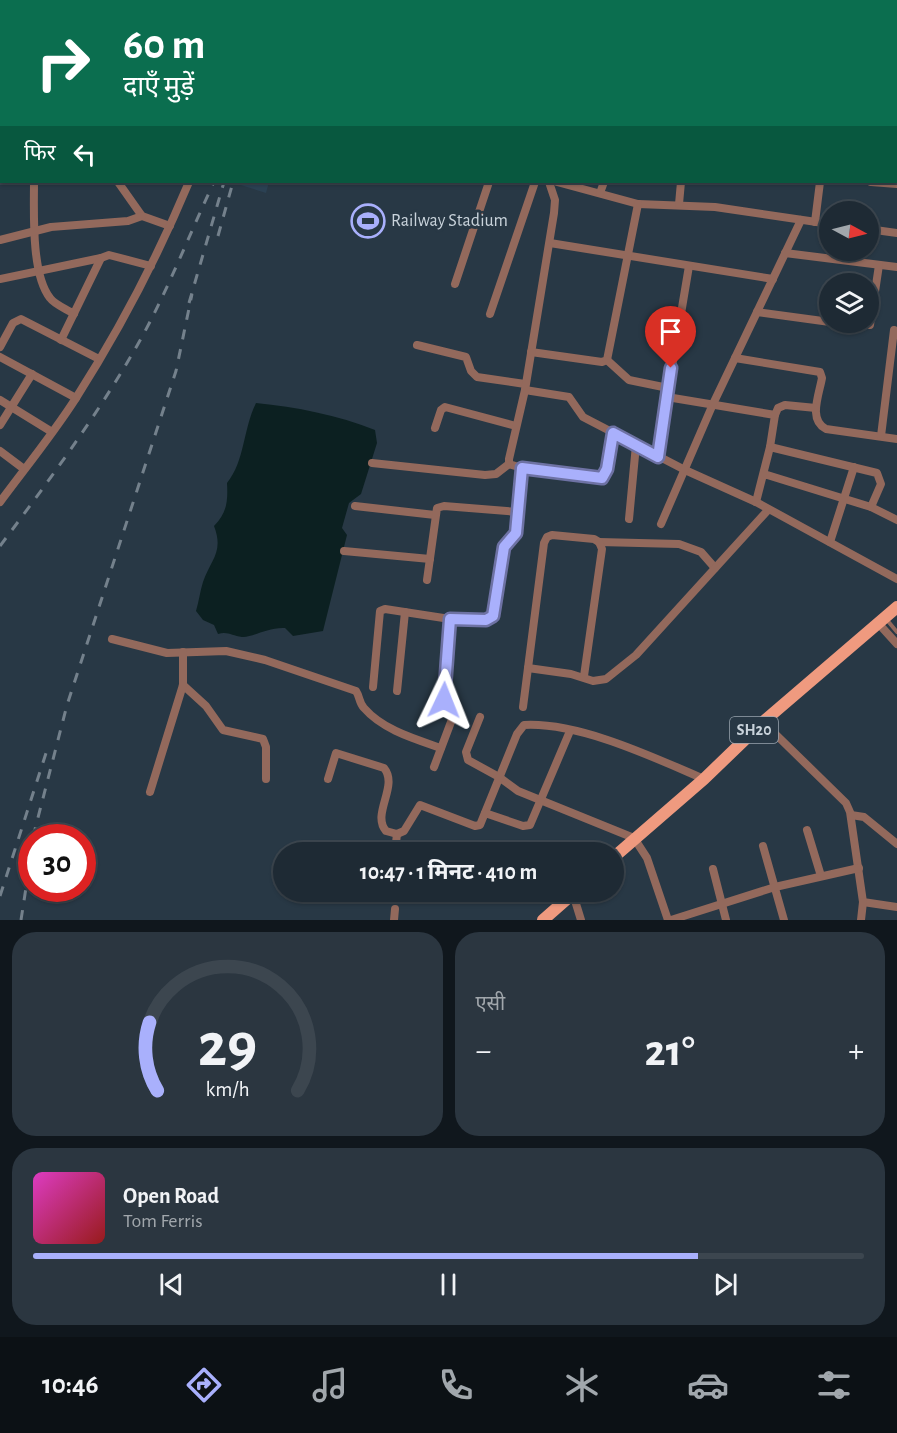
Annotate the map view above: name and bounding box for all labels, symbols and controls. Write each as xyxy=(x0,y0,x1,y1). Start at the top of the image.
icon: right xyxy=(24,24,102,102)
text: 60 m xyxy=(123,24,205,66)
text: दाएँ मुड़ें xyxy=(123,73,194,100)
icon: left xyxy=(68,138,101,171)
text: फिर xyxy=(24,142,56,164)
north arrow xyxy=(819,201,879,261)
map controls xyxy=(819,201,879,333)
sports icon: Railway Stadium xyxy=(350,203,386,239)
place label: Railway Stadium xyxy=(391,212,508,230)
button: layers xyxy=(819,273,879,333)
pin xyxy=(645,306,696,368)
icon: arrive xyxy=(654,315,687,348)
position arrow xyxy=(412,668,476,732)
road number: SH20 xyxy=(730,717,778,743)
speed limit sign: 30 xyxy=(18,824,96,902)
text: 10:47 · 1 मिनट · 410 m xyxy=(360,861,537,883)
text: एसी xyxy=(476,994,505,1014)
text: 29 xyxy=(197,1015,257,1077)
text: 21° xyxy=(644,1029,695,1074)
text: − xyxy=(476,1035,491,1068)
text: + xyxy=(848,1035,864,1068)
text: km/h xyxy=(205,1079,249,1100)
text: Open Road xyxy=(123,1185,219,1207)
text: Tom Ferris xyxy=(123,1211,203,1231)
icon: previous xyxy=(155,1268,188,1301)
icon: pause xyxy=(432,1268,465,1301)
icon: next xyxy=(709,1268,742,1301)
icon: directions xyxy=(183,1364,225,1406)
icon: music xyxy=(309,1364,351,1406)
icon: phone xyxy=(435,1364,477,1406)
icon: climate xyxy=(561,1364,603,1406)
icon: car xyxy=(687,1364,729,1406)
icon: filters xyxy=(813,1364,855,1406)
text: 10:46 xyxy=(42,1371,99,1398)

